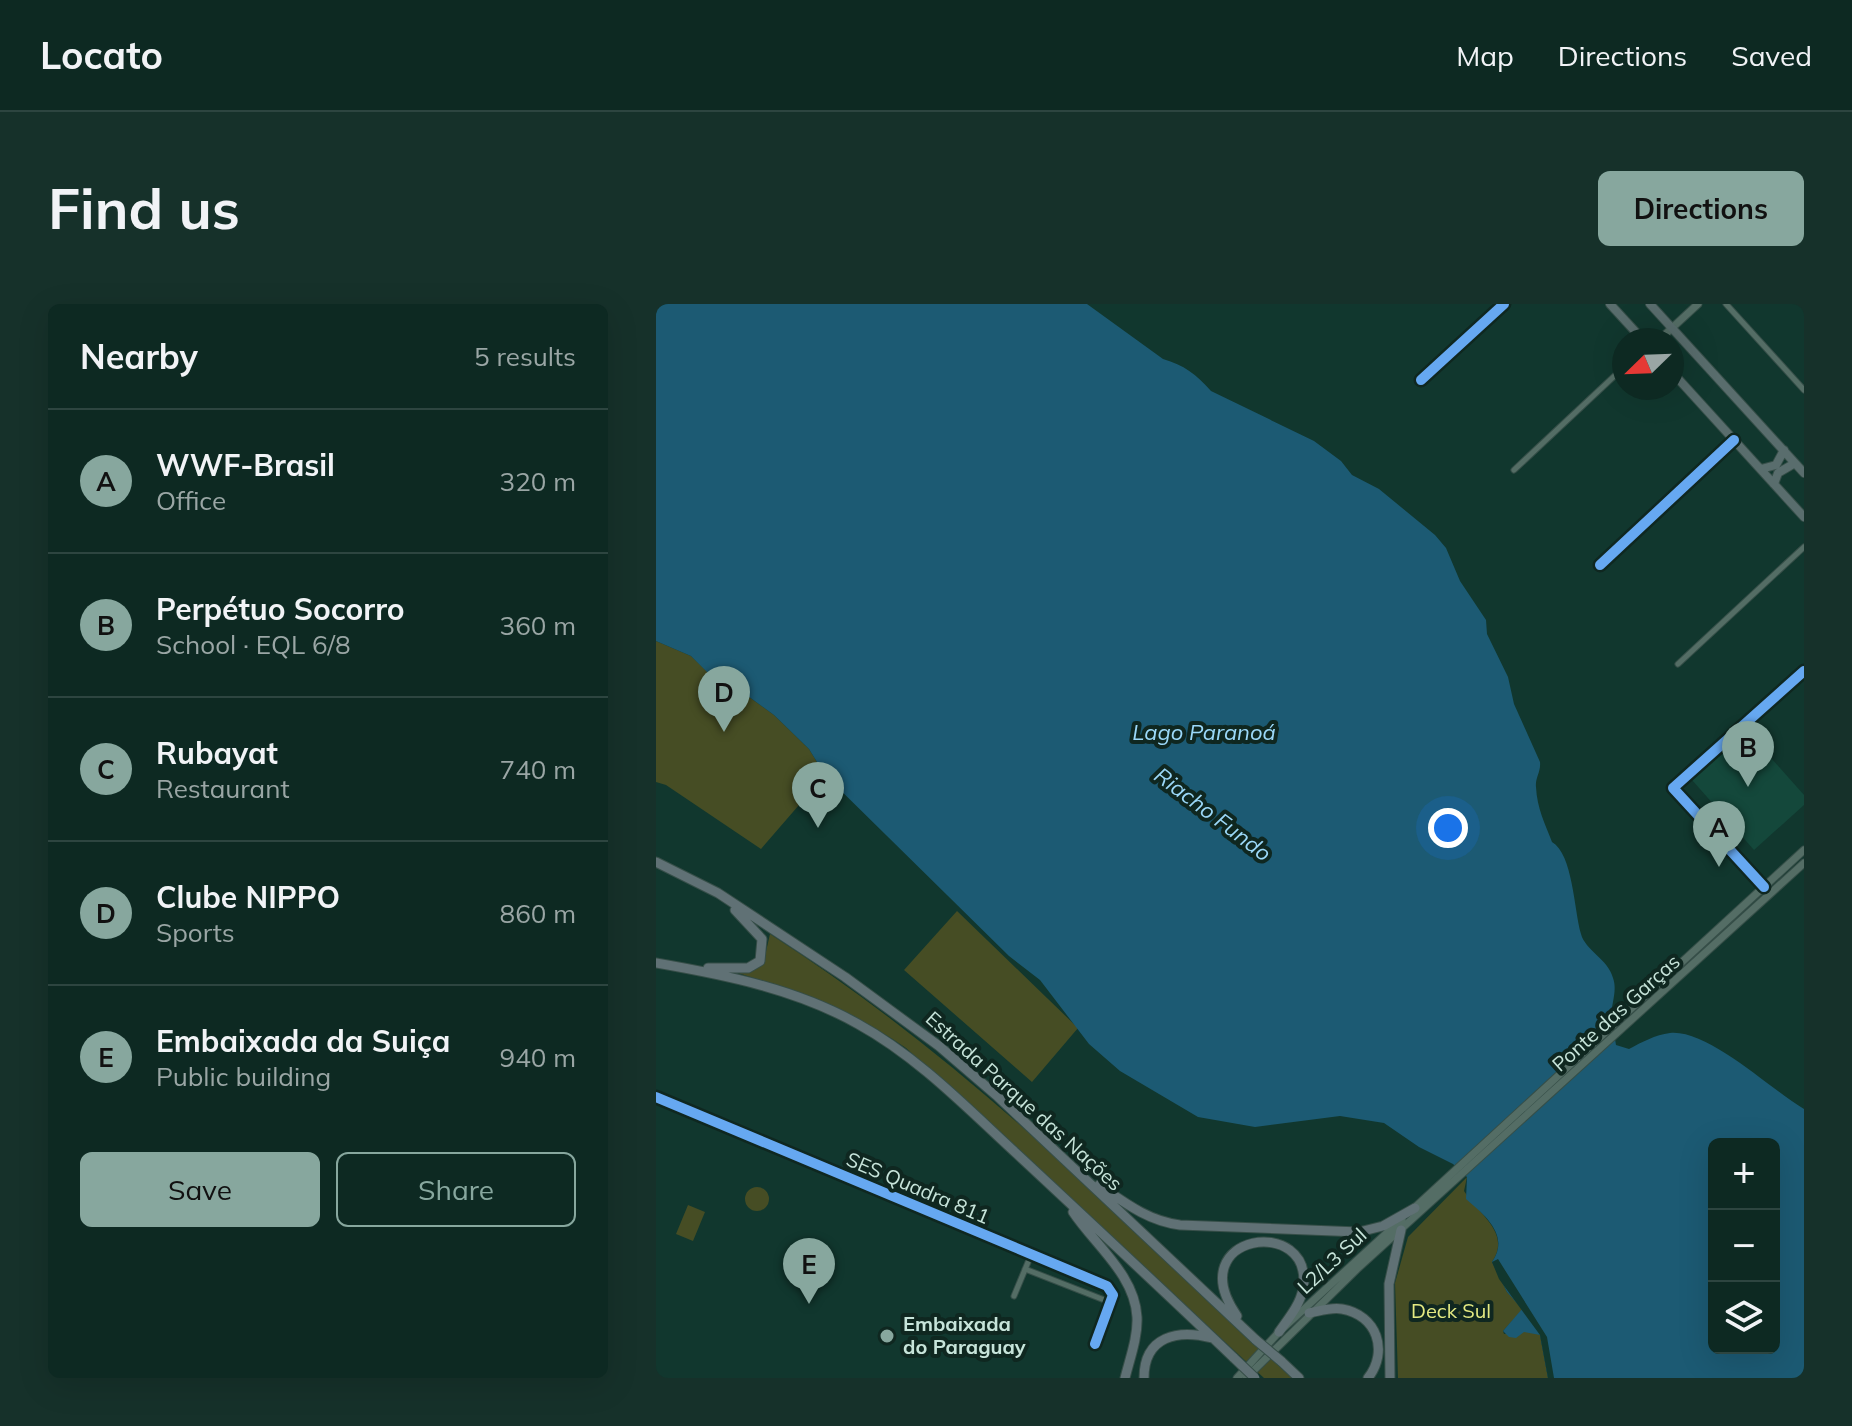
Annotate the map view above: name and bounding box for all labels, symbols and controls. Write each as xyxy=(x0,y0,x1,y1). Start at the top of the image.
text: Locato xyxy=(40,31,163,79)
text: Map xyxy=(1456,38,1514,73)
text: Directions xyxy=(1558,38,1687,73)
text: Saved xyxy=(1731,38,1812,73)
button: Directions xyxy=(1598,171,1804,246)
text: Find us xyxy=(48,173,240,243)
north arrow xyxy=(1612,328,1684,400)
text: Nearby xyxy=(80,335,198,378)
text: 5 results xyxy=(474,340,576,373)
text: WWF-Brasil xyxy=(156,446,335,484)
text: A xyxy=(96,465,116,498)
text: 320 m xyxy=(500,465,576,498)
text: Office xyxy=(156,484,226,517)
text: Perpétuo Socorro xyxy=(156,590,404,628)
text: B xyxy=(97,609,115,642)
text: 360 m xyxy=(500,609,576,642)
text: School · EQL 6/8 xyxy=(156,628,351,661)
pin: D xyxy=(698,666,750,732)
water label: Lago Paranoá xyxy=(1132,718,1276,746)
pin: B xyxy=(1722,721,1774,787)
text: Rubayat xyxy=(156,734,278,772)
text: C xyxy=(97,753,115,786)
text: 740 m xyxy=(500,753,576,786)
water label: Riacho Fundo xyxy=(1149,761,1277,867)
pin: C xyxy=(792,762,844,828)
text: Restaurant xyxy=(156,772,290,805)
pin: A xyxy=(1693,801,1745,867)
your location xyxy=(1428,808,1468,848)
text: Clube NIPPO xyxy=(156,878,340,916)
text: D xyxy=(96,897,116,930)
text: 860 m xyxy=(500,897,576,930)
text: Sports xyxy=(156,916,235,949)
street label: Ponte das Garças xyxy=(1547,949,1685,1077)
street label: Estrada Parque das Nações xyxy=(921,1006,1128,1196)
text: Embaixada da Suiça xyxy=(156,1022,450,1060)
text: E xyxy=(98,1041,114,1074)
text: 940 m xyxy=(500,1041,576,1074)
text: Public building xyxy=(156,1060,331,1093)
map controls xyxy=(1708,1138,1780,1354)
button: + xyxy=(1708,1138,1780,1210)
street label: SES Quadra 811 xyxy=(843,1146,994,1229)
button: Save xyxy=(80,1152,320,1227)
button: Share xyxy=(336,1152,576,1227)
button: − xyxy=(1708,1210,1780,1282)
street label: L2/L3 Sul xyxy=(1292,1222,1371,1299)
pin: E xyxy=(783,1238,835,1304)
button: layers xyxy=(1708,1282,1780,1354)
park label: Deck Sul xyxy=(1411,1298,1491,1323)
place label: Embaixada do Paraguay xyxy=(903,1311,1026,1359)
marker: Embaixada do Paraguay xyxy=(878,1327,896,1345)

